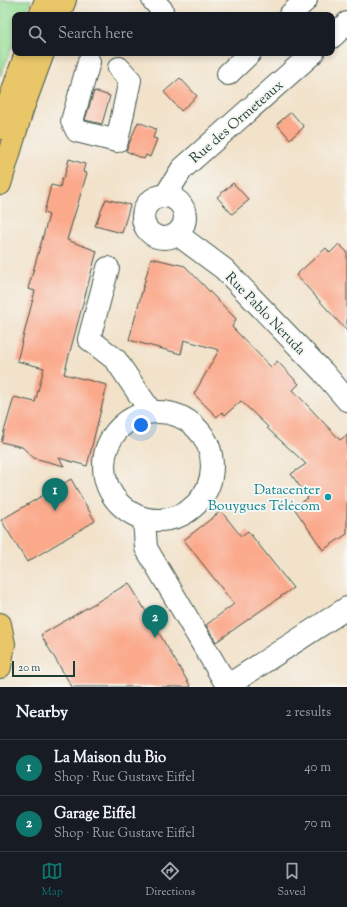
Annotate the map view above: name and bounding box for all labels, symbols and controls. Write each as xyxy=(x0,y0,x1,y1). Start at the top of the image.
search box xyxy=(12,12,335,56)
icon: search xyxy=(26,23,48,45)
text: Search here xyxy=(58,24,133,45)
street label: Rue des Ormeteaux xyxy=(186,76,289,169)
street label: Rue Pablo Neruda xyxy=(220,268,310,361)
your location xyxy=(131,415,151,435)
pin: 1 xyxy=(42,478,68,511)
place label: Datacenter Bouygues Télécom xyxy=(208,481,321,517)
marker: Datacenter Bouygues Télécom xyxy=(323,492,333,502)
pin: 2 xyxy=(142,605,168,638)
scale bar xyxy=(12,659,75,678)
text: 20 m xyxy=(18,660,40,676)
text: Nearby xyxy=(16,701,68,725)
text: 2 results xyxy=(286,704,331,722)
text: La Maison du Bio xyxy=(54,748,166,769)
text: 1 xyxy=(27,759,31,777)
text: 40 m xyxy=(304,759,331,777)
text: Shop · Rue Gustave Eiffel xyxy=(54,769,195,787)
text: Garage Eiffel xyxy=(54,804,136,825)
text: 2 xyxy=(26,815,32,833)
text: 70 m xyxy=(304,815,331,833)
text: Shop · Rue Gustave Eiffel xyxy=(54,825,195,843)
tab: Map xyxy=(41,860,63,900)
tab: Directions xyxy=(146,860,195,900)
tab: Saved xyxy=(278,860,306,900)

